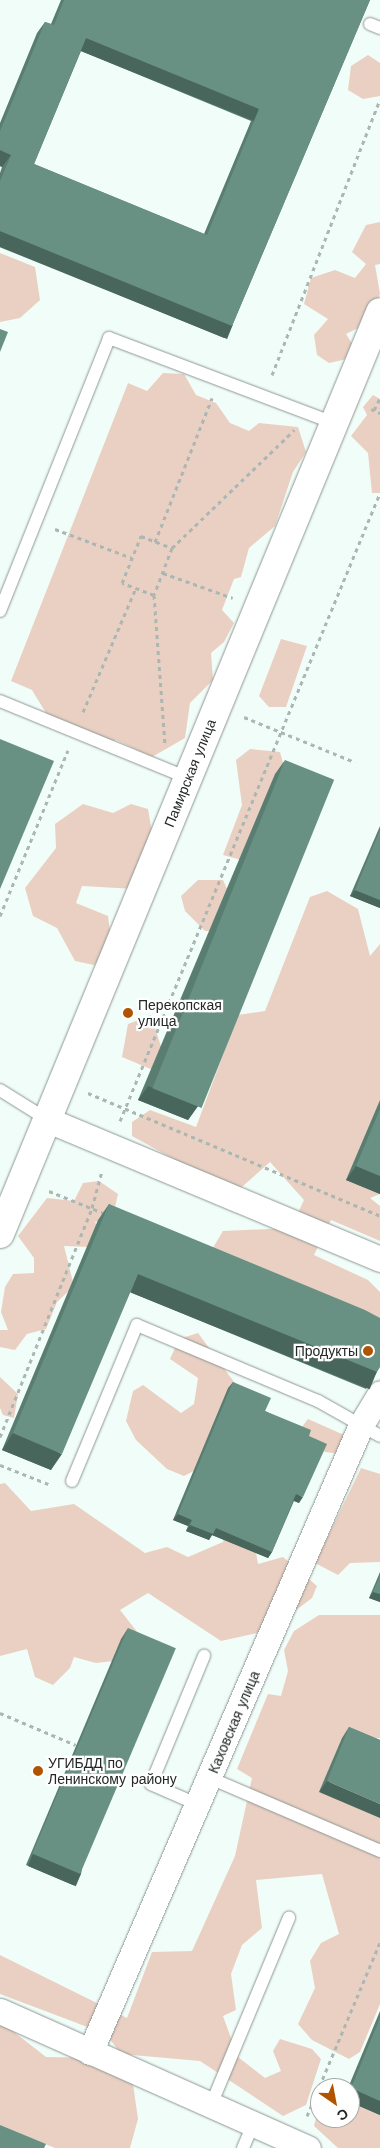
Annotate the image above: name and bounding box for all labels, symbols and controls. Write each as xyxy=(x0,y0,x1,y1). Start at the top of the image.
street label: Памирская улица xyxy=(161,716,219,830)
place label: Перекопская улица xyxy=(138,997,222,1030)
marker: Перекопская улица xyxy=(122,1007,134,1019)
place label: Продукты xyxy=(295,1343,358,1359)
marker: Продукты xyxy=(362,1345,374,1357)
street label: Каховская улица xyxy=(205,1668,263,1776)
place label: УГИБДД по Ленинскому району xyxy=(48,1755,177,1788)
marker: УГИБДД по Ленинскому району xyxy=(32,1765,44,1777)
north arrow xyxy=(310,2078,360,2128)
text: С xyxy=(334,2105,351,2124)

